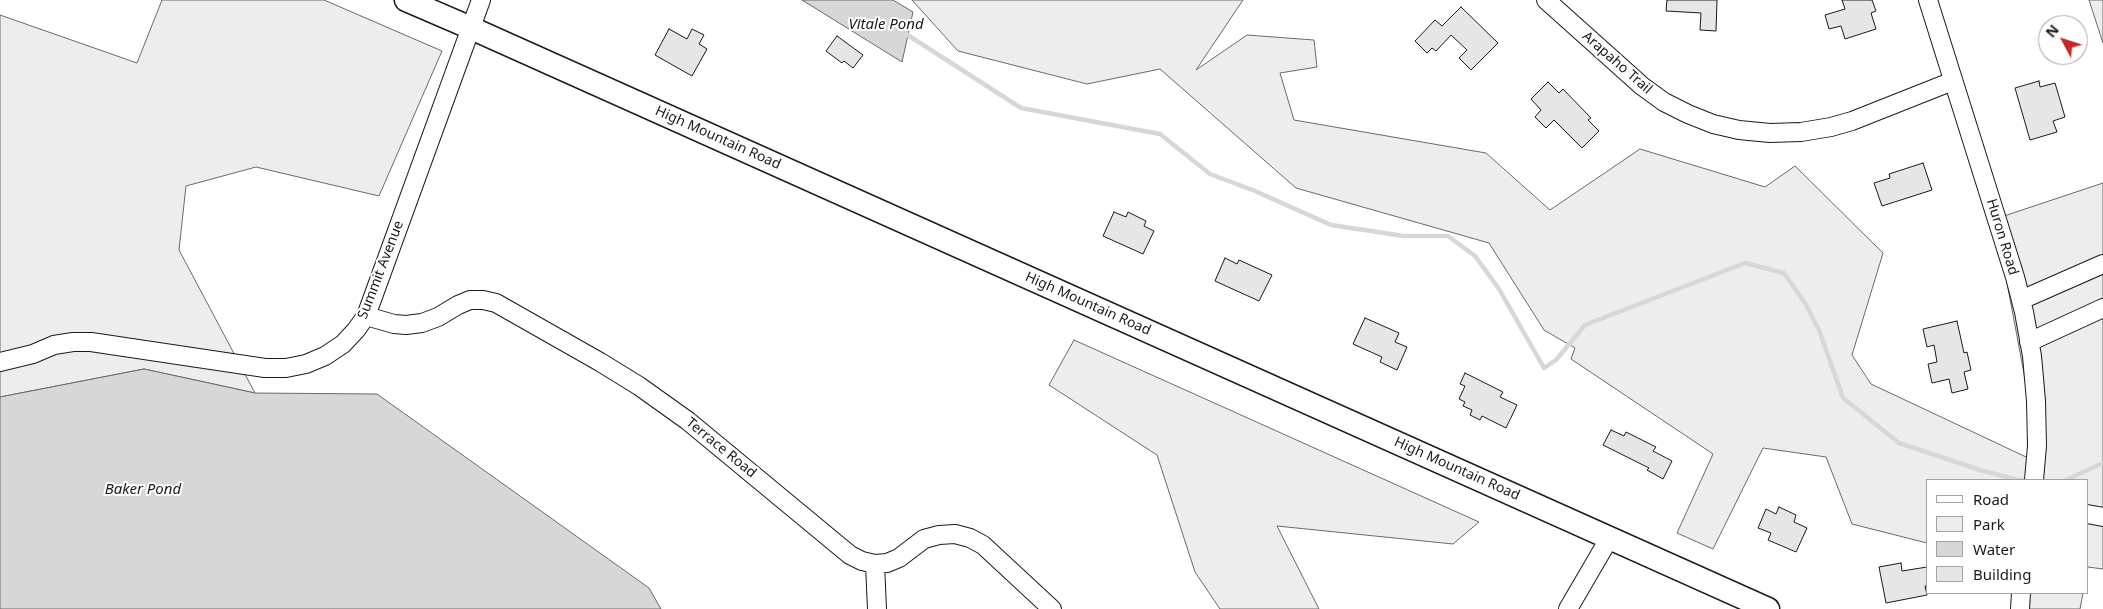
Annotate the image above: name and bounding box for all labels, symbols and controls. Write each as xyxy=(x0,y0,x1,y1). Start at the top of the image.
north arrow xyxy=(2038,15,2088,65)
water label: Vitale Pond xyxy=(848,16,924,34)
text: N xyxy=(2041,20,2063,41)
street label: Arapaho Trail xyxy=(1579,28,1655,98)
street label: High Mountain Road xyxy=(653,103,783,173)
street label: Huron Road xyxy=(1982,197,2022,277)
street label: Summit Avenue xyxy=(355,218,407,322)
street label: High Mountain Road xyxy=(1023,269,1153,339)
street label: Terrace Road xyxy=(682,414,760,482)
street label: High Mountain Road xyxy=(1392,434,1522,504)
legend xyxy=(1926,479,2088,594)
water label: Baker Pond xyxy=(105,481,181,499)
text: Road xyxy=(1973,489,2009,509)
text: Park xyxy=(1973,514,2005,534)
text: Water xyxy=(1973,539,2015,559)
text: Building xyxy=(1973,564,2031,584)

